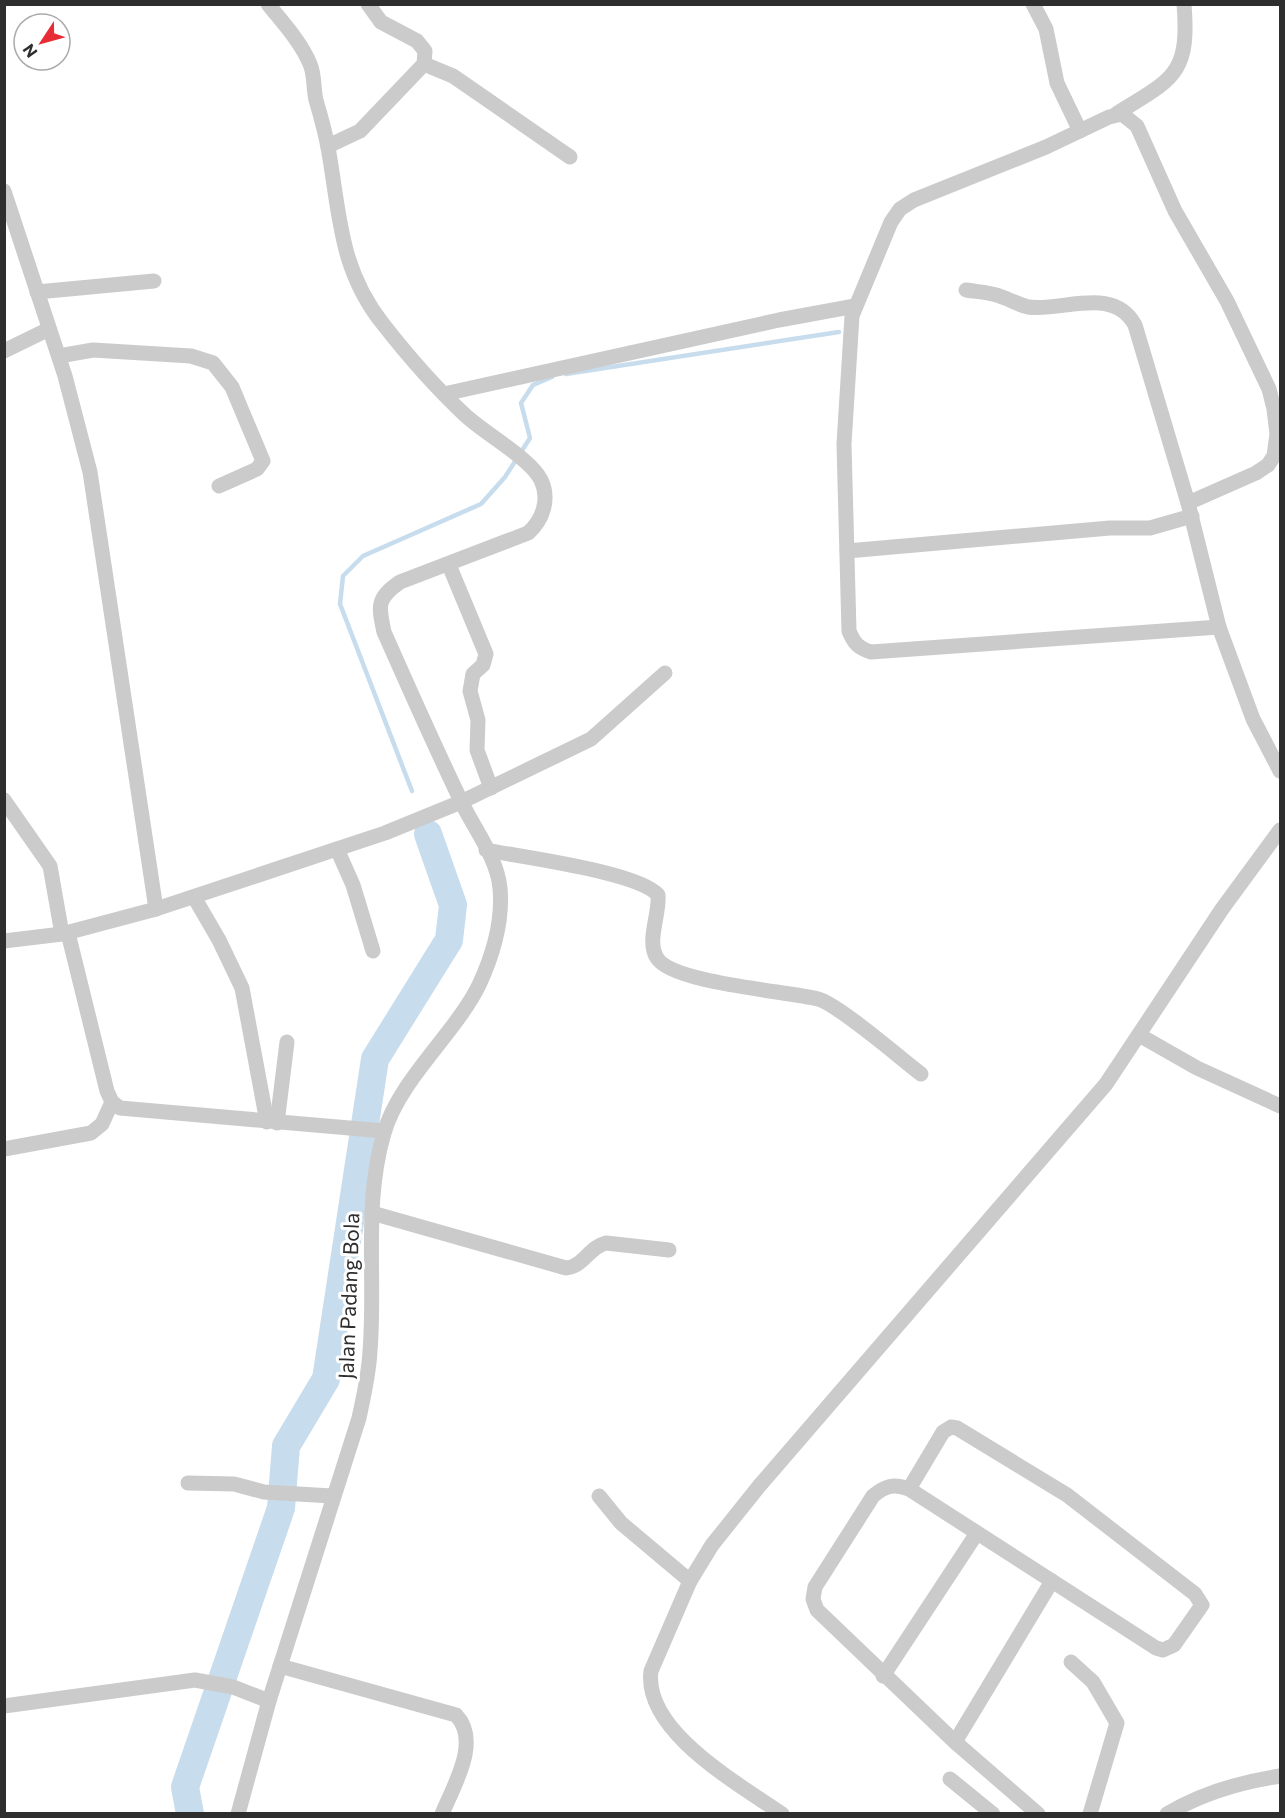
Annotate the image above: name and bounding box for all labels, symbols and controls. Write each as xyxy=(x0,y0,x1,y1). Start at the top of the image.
north arrow xyxy=(12,12,72,72)
text: N xyxy=(18,41,41,62)
street label: Jalan Padang Bola xyxy=(333,1212,363,1380)

